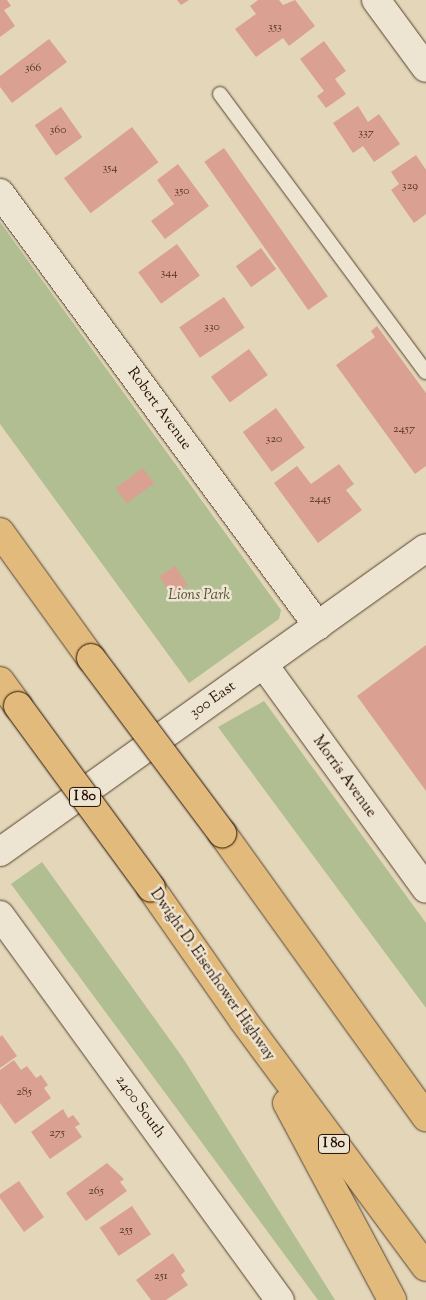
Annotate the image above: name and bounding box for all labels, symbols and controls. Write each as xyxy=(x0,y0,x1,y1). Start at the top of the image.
house number: 353 xyxy=(268,21,282,35)
house number: 366 xyxy=(25,62,41,76)
house number: 360 xyxy=(49,124,67,138)
house number: 337 xyxy=(358,127,374,141)
house number: 354 xyxy=(103,162,117,176)
house number: 329 xyxy=(402,180,418,194)
house number: 350 xyxy=(174,185,190,199)
house number: 344 xyxy=(161,267,177,281)
house number: 330 xyxy=(204,321,220,335)
street label: Robert Avenue xyxy=(123,364,195,454)
house number: 2457 xyxy=(393,423,415,437)
house number: 320 xyxy=(266,433,282,447)
house number: 2445 xyxy=(309,493,331,507)
park label: Lions Park xyxy=(168,587,230,605)
street label: 300 East xyxy=(187,678,239,722)
street label: Morris Avenue xyxy=(308,733,380,821)
road number: I 80 xyxy=(69,786,101,809)
street label: Dwight D. Eisenhower Highway xyxy=(146,886,278,1064)
street label: 2400 South xyxy=(111,1072,169,1142)
house number: 285 xyxy=(16,1086,32,1100)
house number: 275 xyxy=(49,1127,65,1141)
road number: I 80 xyxy=(318,1132,350,1156)
house number: 265 xyxy=(88,1185,104,1199)
house number: 255 xyxy=(119,1224,133,1238)
house number: 251 xyxy=(154,1270,168,1284)

